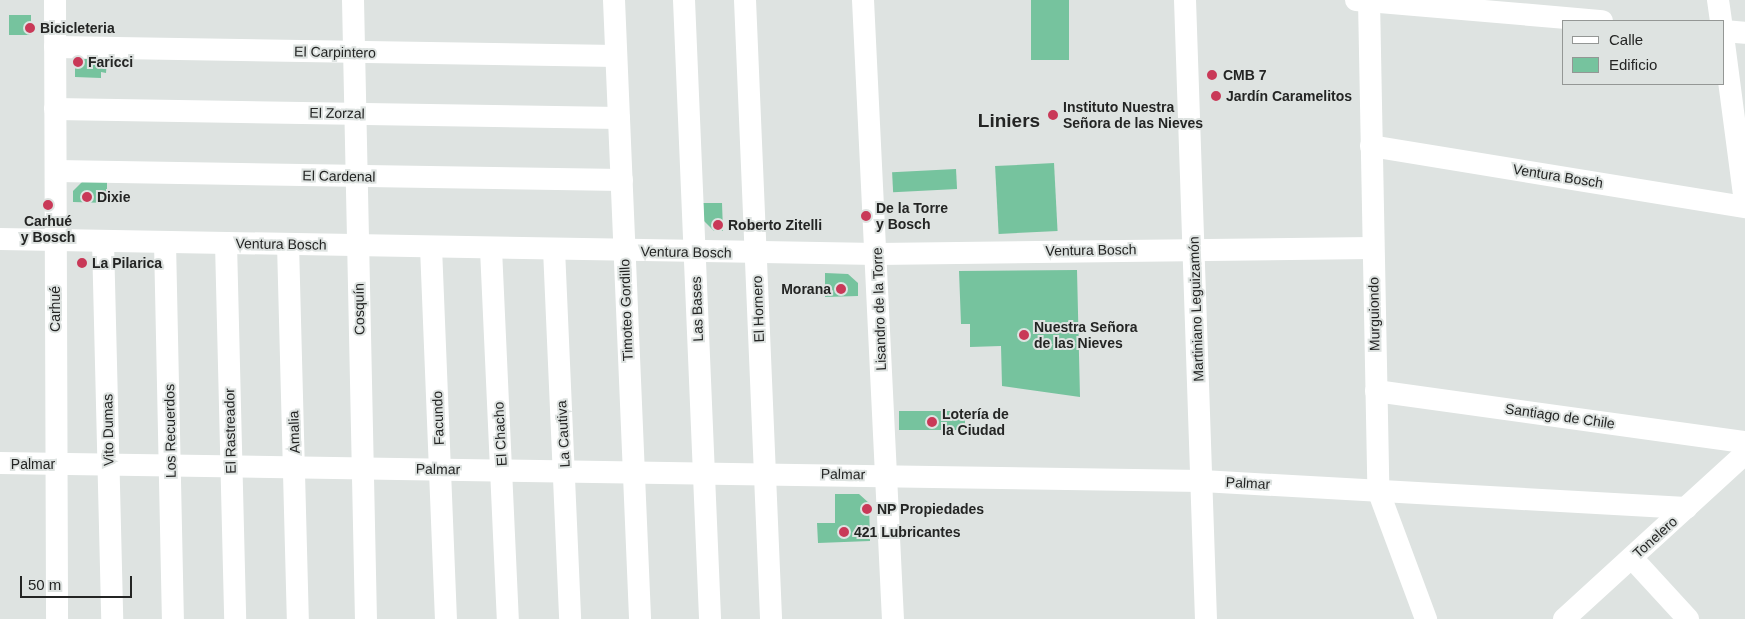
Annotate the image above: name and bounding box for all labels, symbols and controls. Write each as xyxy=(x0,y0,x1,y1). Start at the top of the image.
place label: Bicicleteria xyxy=(40,20,115,36)
legend xyxy=(1562,20,1725,85)
marker: Bicicleteria xyxy=(24,22,36,34)
text: Calle xyxy=(1609,31,1643,48)
street label: El Carpintero xyxy=(294,43,376,61)
place label: Faricci xyxy=(88,54,133,70)
marker: Faricci xyxy=(72,56,84,68)
text: Edificio xyxy=(1609,56,1657,73)
place label: CMB 7 xyxy=(1223,67,1267,83)
marker: CMB 7 xyxy=(1205,68,1219,82)
place label: Jardín Caramelitos xyxy=(1226,88,1352,104)
marker: Jardín Caramelitos xyxy=(1210,90,1222,102)
place label: Instituto Nuestra Señora de las Nieves xyxy=(1063,99,1203,132)
street label: El Zorzal xyxy=(309,104,365,122)
marker: Instituto Nuestra Señora de las Nieves xyxy=(1047,109,1059,121)
district label: Liniers xyxy=(978,110,1040,132)
street label: Ventura Bosch xyxy=(1512,161,1604,191)
street label: El Cardenal xyxy=(302,167,376,185)
place label: Dixie xyxy=(97,189,130,205)
marker: Dixie xyxy=(81,191,93,203)
marker: Carhué y Bosch xyxy=(42,199,54,211)
place label: De la Torre y Bosch xyxy=(876,200,948,232)
marker: De la Torre y Bosch xyxy=(860,210,872,222)
place label: Carhué y Bosch xyxy=(21,213,75,246)
place label: Roberto Zitelli xyxy=(728,217,822,233)
marker: Roberto Zitelli xyxy=(712,219,724,231)
street label: Ventura Bosch xyxy=(235,235,327,253)
street label: Martiniano Leguizamón xyxy=(1185,236,1207,382)
street label: Ventura Bosch xyxy=(1045,241,1137,259)
street label: Ventura Bosch xyxy=(640,243,732,261)
street label: Lisandro de la Torre xyxy=(868,247,890,371)
place label: La Pilarica xyxy=(92,255,162,271)
marker: La Pilarica xyxy=(76,257,88,269)
street label: Timoteo Gordillo xyxy=(616,259,636,361)
street label: El Hornero xyxy=(748,275,768,343)
street label: Las Bases xyxy=(687,276,707,342)
street label: Murguiondo xyxy=(1365,277,1383,351)
place label: Morana xyxy=(781,281,831,297)
street label: Cosquín xyxy=(350,283,368,335)
marker: Morana xyxy=(835,283,847,295)
street label: Carhué xyxy=(47,286,63,332)
place label: Nuestra Señora de las Nieves xyxy=(1034,319,1137,352)
marker: Nuestra Señora de las Nieves xyxy=(1018,329,1030,341)
street label: Los Recuerdos xyxy=(161,384,179,478)
street label: El Rastreador xyxy=(221,388,239,474)
street label: Facundo xyxy=(429,390,447,446)
street label: Vito Dumas xyxy=(99,394,117,466)
street label: La Cautiva xyxy=(553,400,573,468)
street label: Santiago de Chile xyxy=(1504,400,1616,432)
street label: El Chacho xyxy=(490,401,510,467)
place label: Lotería de la Ciudad xyxy=(942,406,1009,438)
street label: Amalia xyxy=(285,410,303,454)
marker: Lotería de la Ciudad xyxy=(926,416,938,428)
street label: Palmar xyxy=(11,456,55,472)
street label: Palmar xyxy=(416,460,460,478)
street label: Palmar xyxy=(821,465,865,483)
street label: Palmar xyxy=(1225,473,1271,493)
place label: NP Propiedades xyxy=(877,501,984,517)
marker: NP Propiedades xyxy=(861,503,873,515)
street label: Tonelero xyxy=(1629,513,1681,561)
place label: 421 Lubricantes xyxy=(854,524,961,540)
marker: 421 Lubricantes xyxy=(838,526,850,538)
scale bar xyxy=(22,566,135,598)
text: 50 m xyxy=(28,576,61,593)

